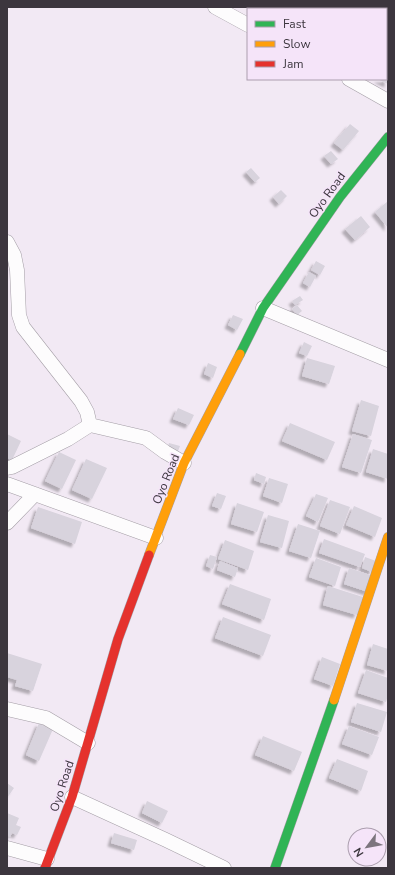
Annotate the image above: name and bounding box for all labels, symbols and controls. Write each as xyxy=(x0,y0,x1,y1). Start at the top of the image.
legend xyxy=(247,8,387,80)
text: Fast xyxy=(283,16,306,32)
text: Slow xyxy=(283,36,311,52)
text: Jam xyxy=(282,56,304,72)
street label: Oyo Road xyxy=(305,169,349,221)
street label: Oyo Road xyxy=(149,451,183,507)
street label: Oyo Road xyxy=(46,758,78,814)
north arrow xyxy=(347,827,387,867)
text: N xyxy=(350,845,367,860)

